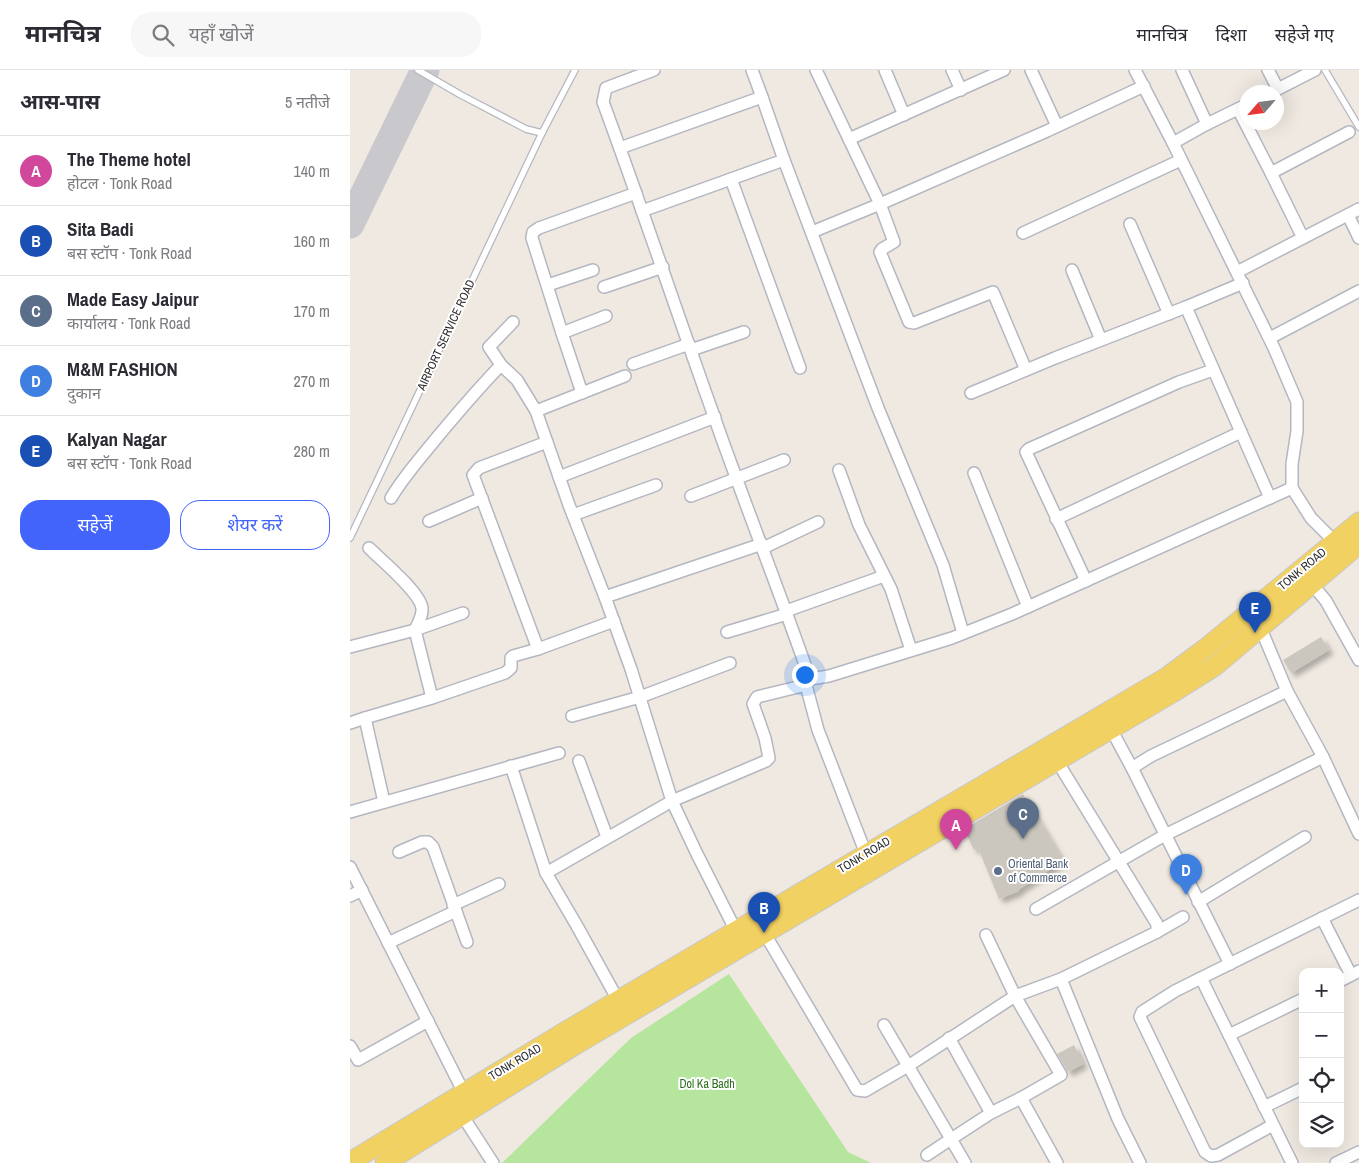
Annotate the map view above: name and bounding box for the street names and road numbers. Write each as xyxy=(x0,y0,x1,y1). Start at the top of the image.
street label: AIRPORT SERVICE ROAD xyxy=(413,277,479,394)
street label: TONK ROAD xyxy=(1275,544,1329,594)
street label: TONK ROAD xyxy=(835,833,893,877)
street label: TONK ROAD xyxy=(486,1040,544,1084)

